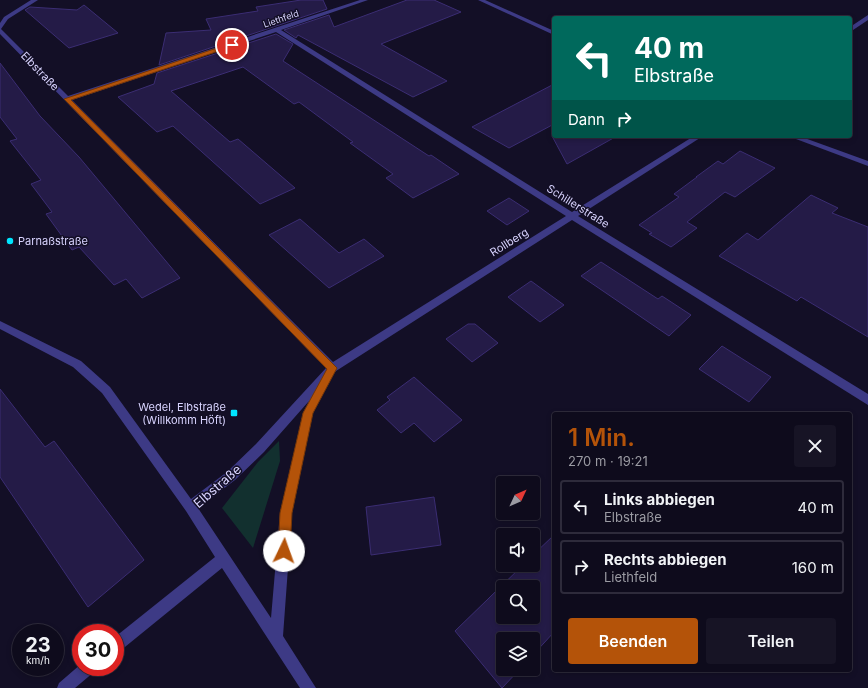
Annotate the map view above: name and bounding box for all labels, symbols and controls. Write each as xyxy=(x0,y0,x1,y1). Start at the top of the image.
street label: Liethfeld xyxy=(262,7,300,30)
pin xyxy=(215,28,249,62)
text: 40 m xyxy=(634,31,704,65)
icon: left xyxy=(568,32,620,84)
icon: arrive xyxy=(221,34,243,56)
street label: Elbstraße xyxy=(18,49,62,93)
text: Elbstraße xyxy=(634,65,714,86)
icon: right xyxy=(613,108,635,130)
text: Dann xyxy=(568,110,605,129)
street label: Schillerstraße xyxy=(544,181,612,231)
street label: Rollberg xyxy=(487,225,531,259)
place label: Parnaßstraße xyxy=(18,234,88,248)
marker: Parnaßstraße xyxy=(5,236,15,246)
place label: Wedel, Elbstraße (Willkomm Höft) xyxy=(138,400,226,427)
marker: Wedel, Elbstraße (Willkomm Höft) xyxy=(229,408,239,418)
text: 1 Min. xyxy=(568,423,635,452)
button: close xyxy=(794,425,836,467)
text: 270 m · 19:21 xyxy=(568,453,648,469)
street label: Elbstraße xyxy=(190,461,244,511)
north arrow xyxy=(496,476,540,520)
map controls xyxy=(496,476,540,676)
text: Links abbiegen xyxy=(604,490,715,509)
icon: left xyxy=(570,496,592,518)
text: 40 m xyxy=(797,498,834,517)
text: Elbstraße xyxy=(604,509,662,525)
button: sound xyxy=(496,528,540,572)
position arrow xyxy=(263,530,305,572)
text: Rechts abbiegen xyxy=(604,550,726,569)
icon: right xyxy=(570,556,592,578)
text: 160 m xyxy=(792,558,834,577)
text: Liethfeld xyxy=(604,569,657,585)
button: search xyxy=(496,580,540,624)
button: Beenden xyxy=(568,618,698,664)
button: Teilen xyxy=(706,618,836,664)
speed limit sign: 30 xyxy=(72,624,124,676)
button: layers xyxy=(496,632,540,676)
text: 23 xyxy=(25,633,51,657)
text: km/h xyxy=(26,654,50,666)

